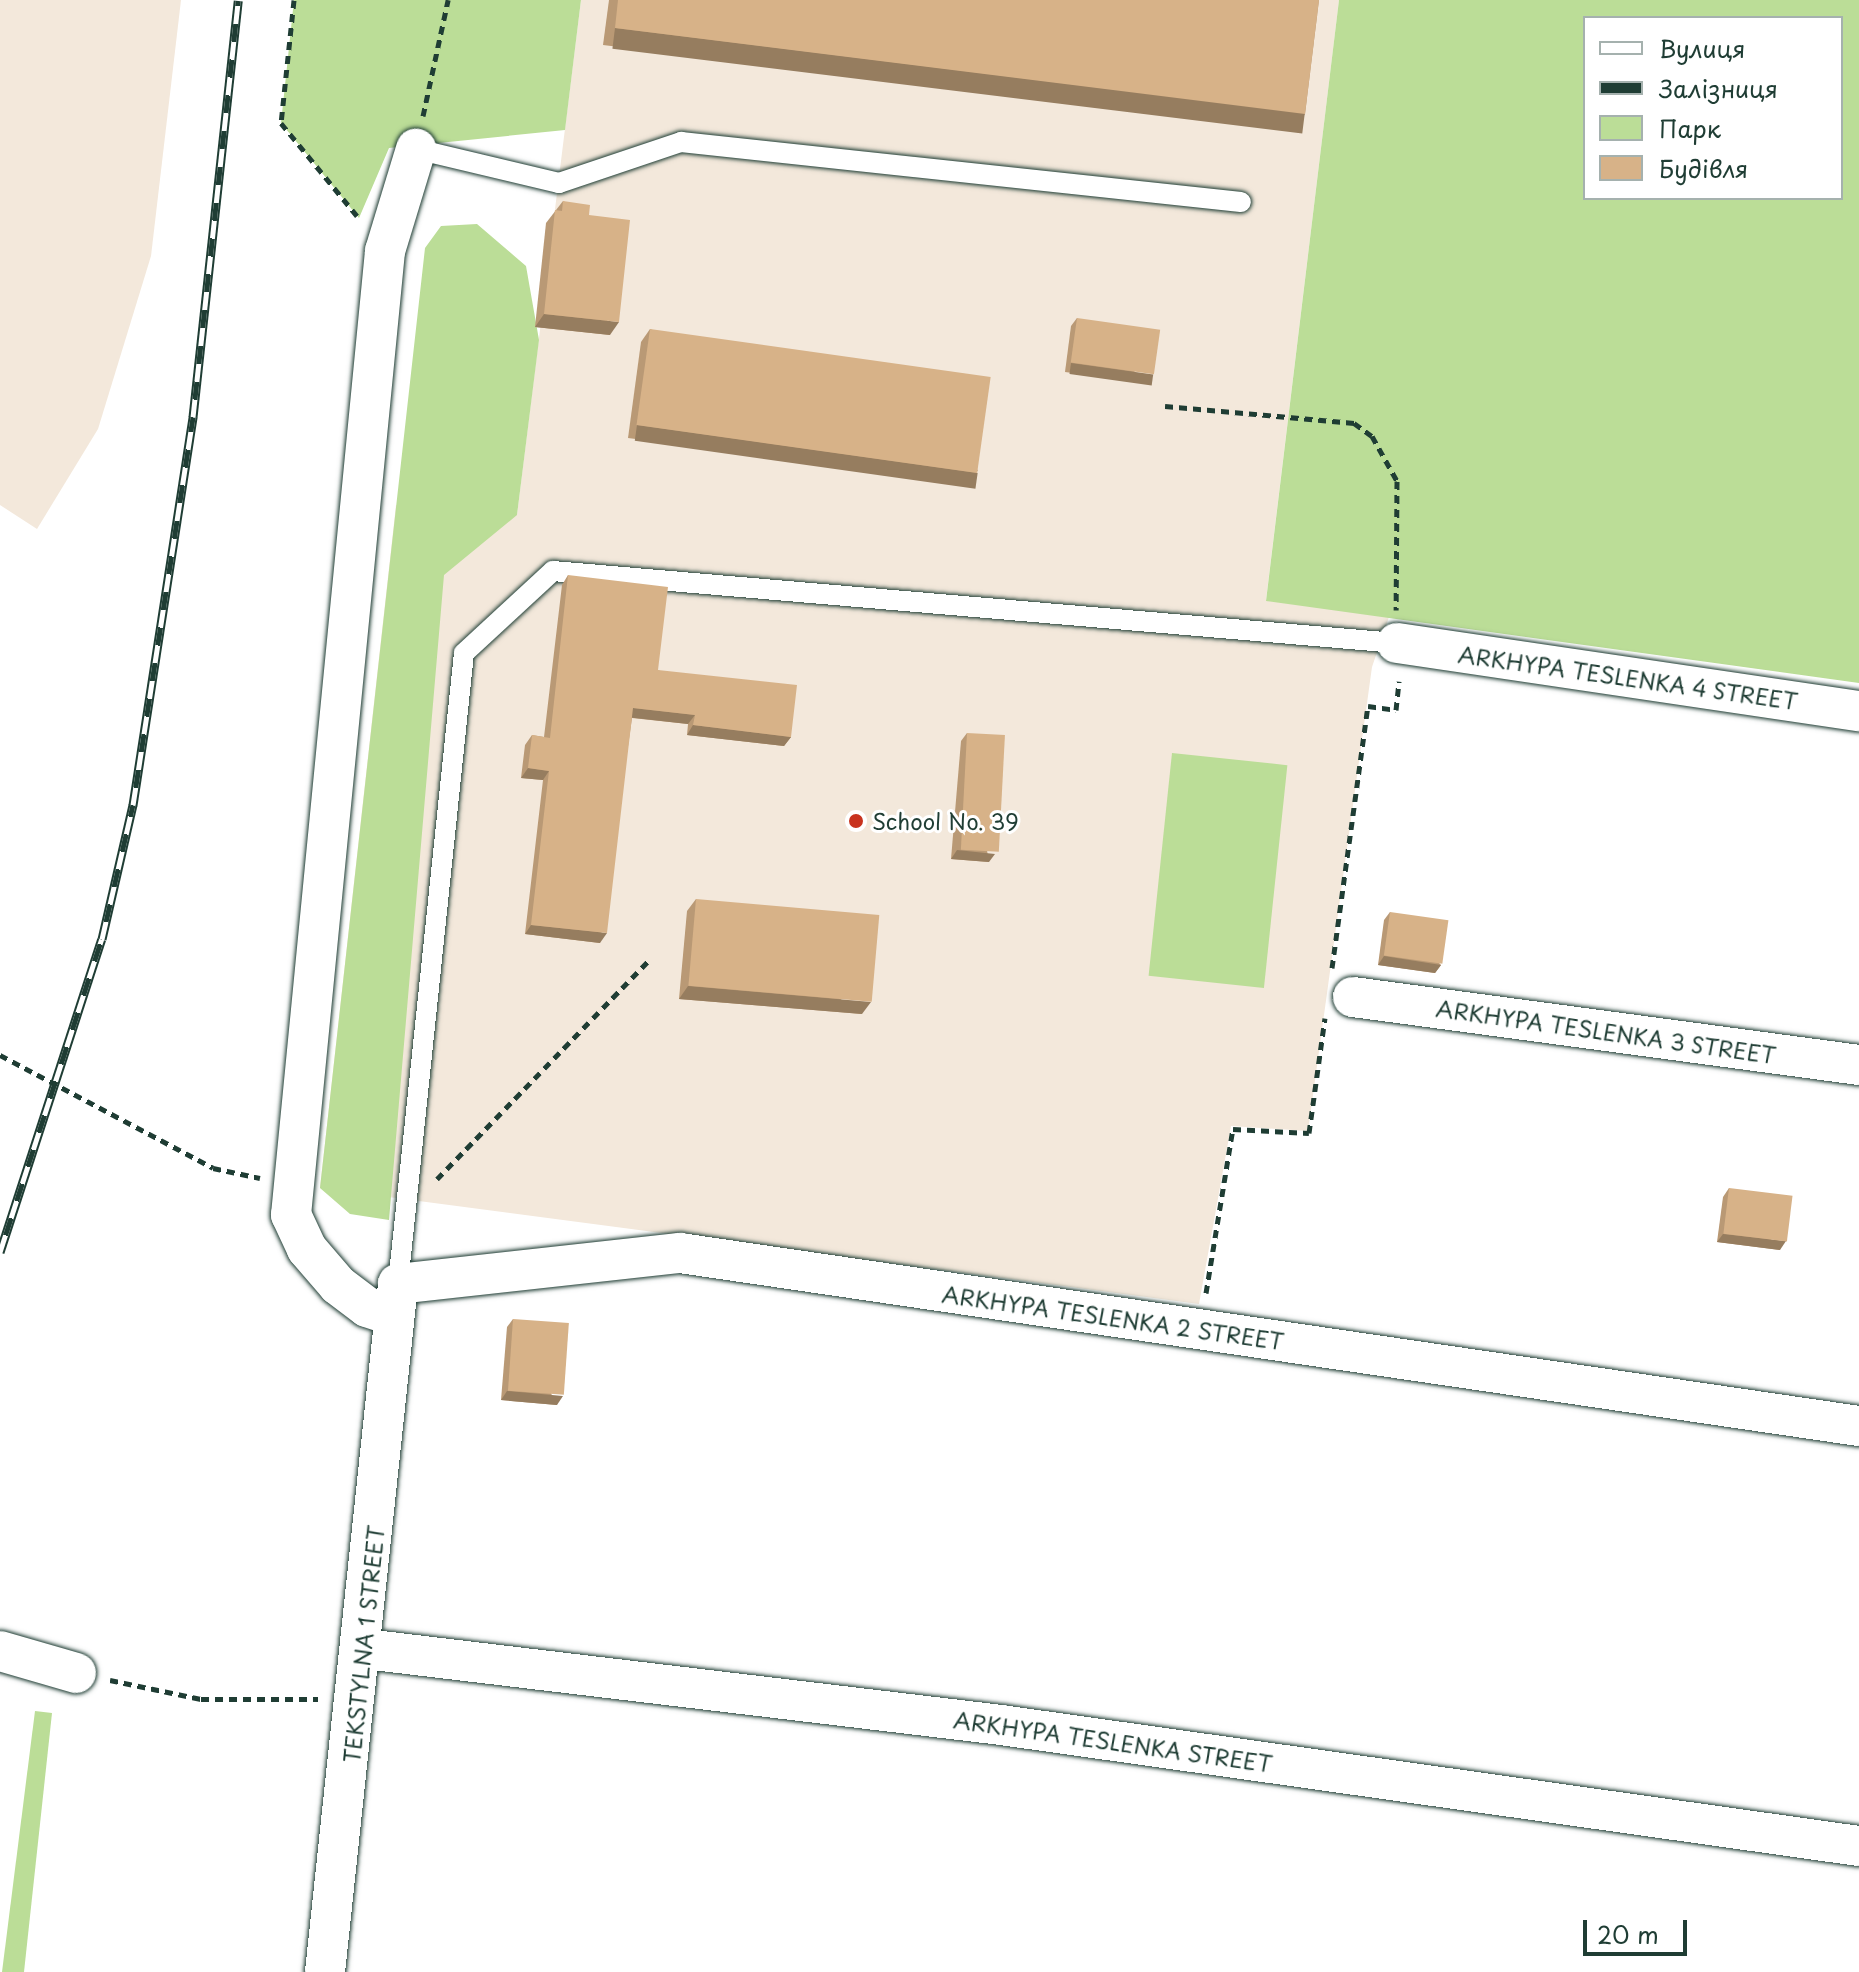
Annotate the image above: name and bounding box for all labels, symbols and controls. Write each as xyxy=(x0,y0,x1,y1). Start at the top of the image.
legend xyxy=(1583,16,1843,200)
text: Вулиця xyxy=(1659,30,1745,66)
text: Залізниця xyxy=(1659,70,1778,106)
text: Парк xyxy=(1659,110,1721,146)
text: Будівля xyxy=(1659,150,1748,186)
street label: ARKHYPA TESLENKA 4 STREET xyxy=(1454,640,1802,714)
place label: School No. 39 xyxy=(872,808,1017,834)
marker: School No. 39 xyxy=(847,812,865,830)
street label: ARKHYPA TESLENKA 3 STREET xyxy=(1432,994,1780,1068)
street label: ARKHYPA TESLENKA 2 STREET xyxy=(939,1280,1287,1354)
street label: TEKSTYLNA 1 STREET xyxy=(337,1523,389,1765)
street label: ARKHYPA TESLENKA STREET xyxy=(950,1705,1276,1777)
scale bar xyxy=(1587,1904,1691,1954)
text: 20 m xyxy=(1597,1916,1659,1952)

